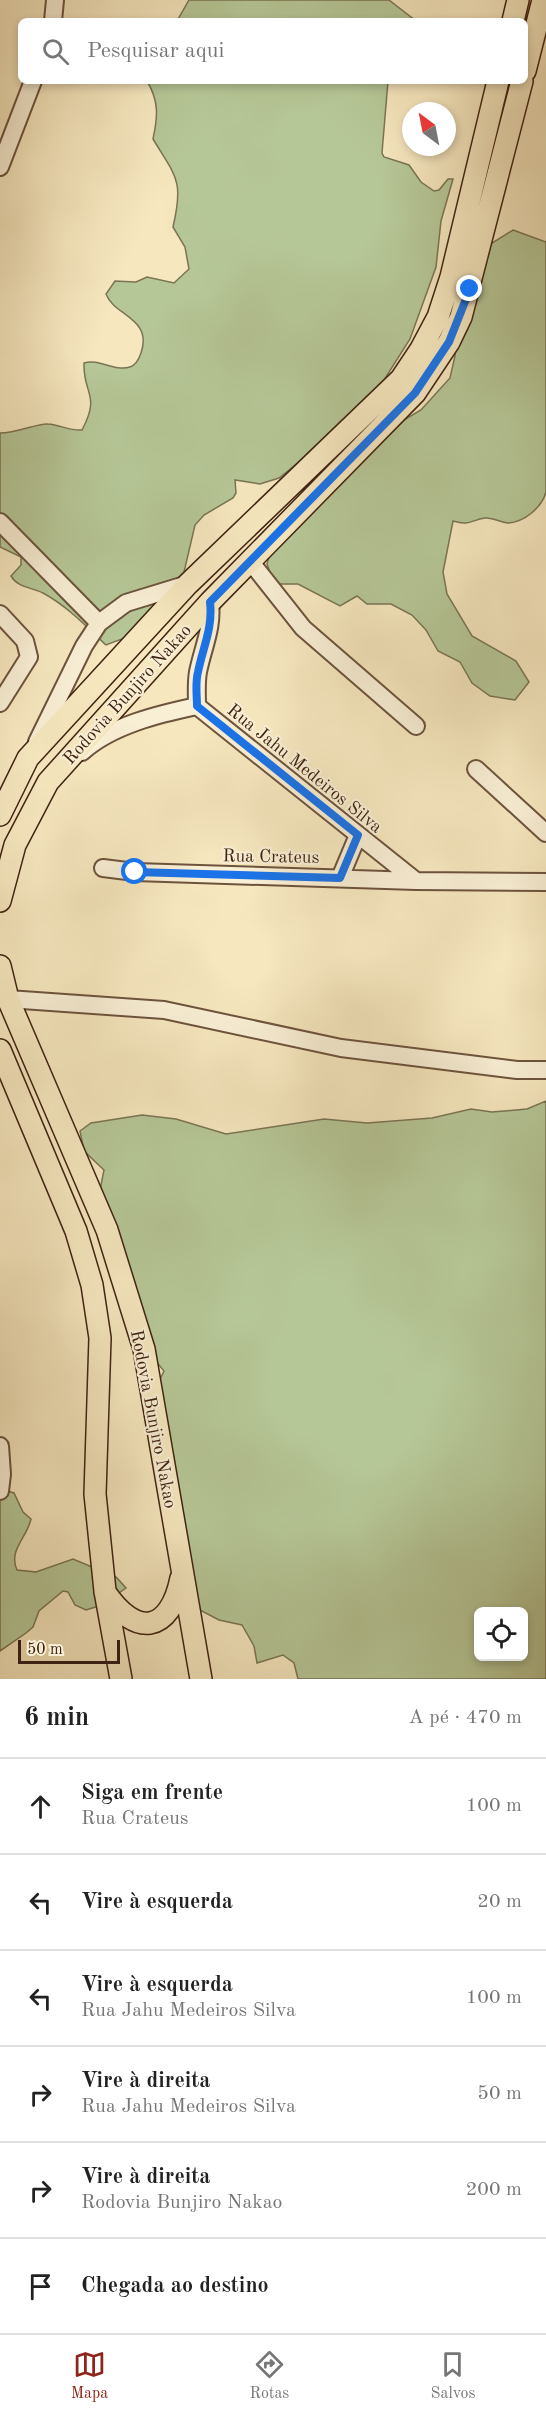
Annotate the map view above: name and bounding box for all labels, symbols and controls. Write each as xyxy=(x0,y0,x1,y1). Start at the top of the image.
search box xyxy=(18,18,528,84)
icon: search xyxy=(39,35,72,68)
text: Pesquisar aqui xyxy=(87,40,224,62)
north arrow xyxy=(402,102,456,156)
route end xyxy=(456,275,482,301)
street label: Rodovia Bunjiro Nakao xyxy=(60,621,195,768)
street label: Rua Jahu Medeiros Silva xyxy=(224,701,385,837)
street label: Rua Crateus xyxy=(222,847,320,867)
route start xyxy=(121,858,147,884)
street label: Rodovia Bunjiro Nakao xyxy=(127,1328,179,1510)
map controls xyxy=(474,1607,528,1661)
button: locate xyxy=(474,1607,528,1661)
scale bar xyxy=(18,1637,120,1664)
text: 50 m xyxy=(27,1642,63,1658)
text: 6 min xyxy=(24,1705,89,1731)
text: A pé · 470 m xyxy=(408,1708,522,1728)
text: Siga em frente xyxy=(81,1782,223,1804)
icon: ahead xyxy=(24,1790,57,1823)
text: 100 m xyxy=(466,1796,522,1816)
text: Rua Crateus xyxy=(81,1809,189,1829)
icon: left xyxy=(24,1886,57,1919)
text: Vire à esquerda xyxy=(81,1891,233,1913)
text: 20 m xyxy=(477,1892,522,1912)
text: Vire à esquerda xyxy=(81,1974,233,1996)
icon: left xyxy=(24,1982,57,2015)
text: 100 m xyxy=(466,1988,522,2008)
text: Rua Jahu Medeiros Silva xyxy=(81,2001,296,2021)
text: Vire à direita xyxy=(81,2070,211,2092)
icon: right xyxy=(24,2078,57,2111)
text: 50 m xyxy=(477,2084,522,2104)
text: Rua Jahu Medeiros Silva xyxy=(81,2097,296,2117)
text: Vire à direita xyxy=(81,2166,211,2188)
icon: right xyxy=(24,2174,57,2207)
text: 200 m xyxy=(466,2180,522,2200)
text: Rodovia Bunjiro Nakao xyxy=(81,2193,283,2213)
icon: arrive xyxy=(24,2270,57,2303)
text: Chegada ao destino xyxy=(81,2275,269,2297)
tab: Mapa xyxy=(71,2348,108,2404)
tab: Rotas xyxy=(249,2348,289,2404)
tab: Salvos xyxy=(431,2348,475,2404)

